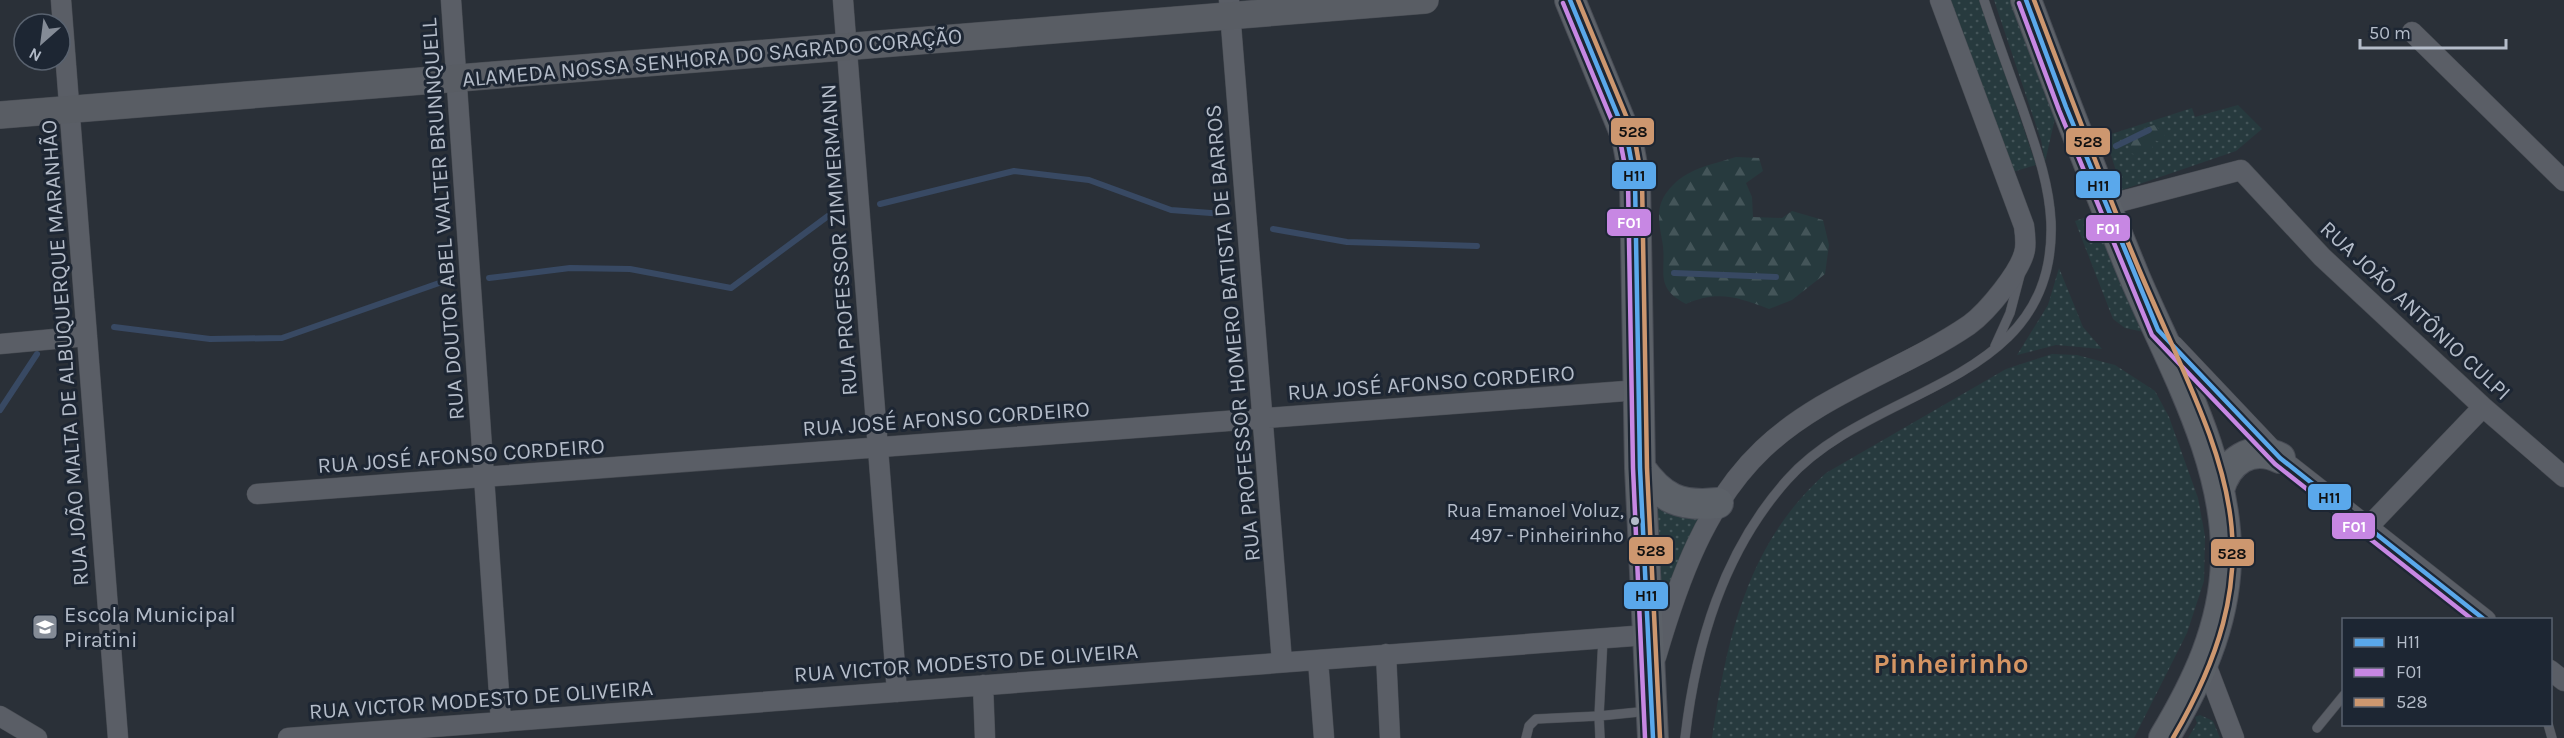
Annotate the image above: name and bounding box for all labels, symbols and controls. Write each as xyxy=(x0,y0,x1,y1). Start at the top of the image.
north arrow xyxy=(12,12,72,72)
scale bar xyxy=(2360,12,2506,50)
street label: RUA DOUTOR ABEL WALTER BRUNNQUELL xyxy=(416,16,470,421)
text: 50 m xyxy=(2369,22,2411,44)
street label: ALAMEDA NOSSA SENHORA DO SAGRADO CORAÇÃO xyxy=(461,23,963,93)
text: N xyxy=(26,44,45,66)
street label: RUA PROFESSOR ZIMMERMANN xyxy=(815,83,863,397)
street label: RUA PROFESSOR HOMERO BATISTA DE BARROS xyxy=(1200,103,1266,562)
line badge: 528 xyxy=(1610,117,1655,146)
street label: RUA JOÃO MALTA DE ALBUQUERQUE MARANHÃO xyxy=(36,119,94,587)
text: 528 xyxy=(1618,122,1648,141)
line badge: 528 xyxy=(2065,127,2111,156)
text: 528 xyxy=(2073,132,2103,151)
line badge: H11 xyxy=(1611,161,1657,190)
text: H11 xyxy=(1623,166,1645,185)
line badge: H11 xyxy=(2075,170,2121,199)
text: H11 xyxy=(2087,176,2109,195)
line badge: F01 xyxy=(1606,208,1652,237)
text: F01 xyxy=(1617,213,1641,232)
line badge: F01 xyxy=(2085,214,2131,242)
street label: RUA JOÃO ANTÔNIO CULPI xyxy=(2315,216,2516,406)
text: F01 xyxy=(2096,219,2120,238)
street label: RUA JOSÉ AFONSO CORDEIRO xyxy=(1287,359,1575,406)
street label: RUA JOSÉ AFONSO CORDEIRO xyxy=(802,395,1090,442)
street label: RUA JOSÉ AFONSO CORDEIRO xyxy=(317,432,605,479)
line badge: H11 xyxy=(2307,483,2352,511)
text: H11 xyxy=(2318,488,2340,507)
place label: Rua Emanoel Voluz, 497 - Pinheirinho xyxy=(1446,499,1624,547)
line badge: F01 xyxy=(2331,512,2376,540)
marker: Rua Emanoel Voluz, 497 - Pinheirinho xyxy=(1629,515,1641,527)
text: F01 xyxy=(2342,517,2366,536)
line badge: 528 xyxy=(1628,536,1674,565)
line badge: 528 xyxy=(2210,538,2255,567)
text: 528 xyxy=(1636,541,1666,560)
text: 528 xyxy=(2217,544,2247,563)
line badge: H11 xyxy=(1623,581,1669,610)
text: H11 xyxy=(1635,586,1657,605)
place label: Escola Municipal Piratini xyxy=(64,602,236,653)
school or university icon: Escola Municipal Piratini xyxy=(30,612,60,642)
legend xyxy=(2342,618,2552,726)
text: H11 xyxy=(2396,631,2420,653)
street label: RUA VICTOR MODESTO DE OLIVEIRA xyxy=(793,638,1139,688)
district label: Pinheirinho xyxy=(1873,647,2029,680)
text: F01 xyxy=(2396,661,2422,683)
street label: RUA VICTOR MODESTO DE OLIVEIRA xyxy=(308,675,654,725)
text: 528 xyxy=(2396,691,2428,713)

